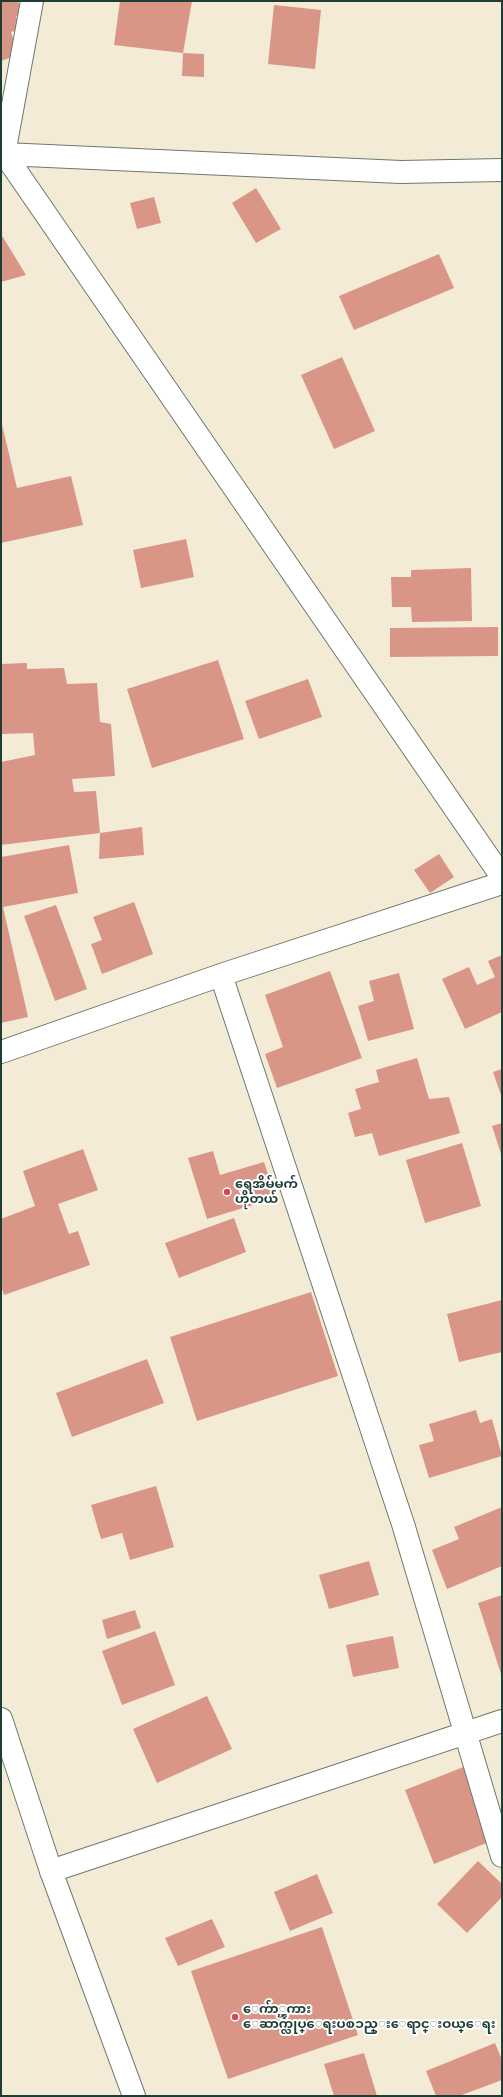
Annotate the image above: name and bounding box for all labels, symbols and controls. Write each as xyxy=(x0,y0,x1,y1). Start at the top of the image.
place label: ရွှေအိမ်မက် ဟိုတယ် xyxy=(235,1177,298,1208)
marker: ရွှေအိမ်မက် ဟိုတယ် xyxy=(222,1187,232,1197)
place label: ေက်ာ္ၾကား ေဆာက္လုပ္ေရးပစၥည္းေရာင္းဝယ္ေရး xyxy=(243,2002,496,2033)
marker: ေက်ာ္ၾကား ေဆာက္လုပ္ေရးပစၥည္းေရာင္းဝယ္ေရး xyxy=(230,2012,240,2022)

